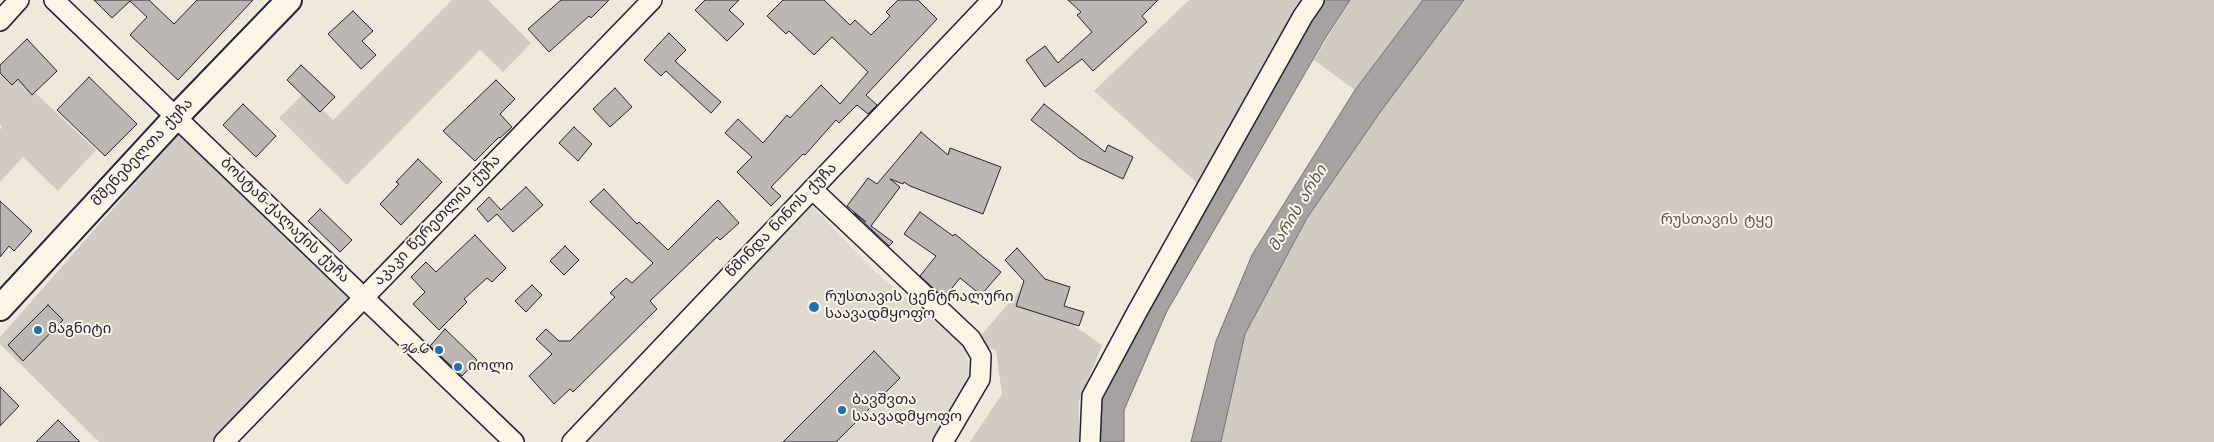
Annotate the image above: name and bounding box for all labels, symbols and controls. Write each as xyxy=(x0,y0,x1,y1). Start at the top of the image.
street label: მშენებელთა ქუჩა xyxy=(88,95,198,211)
street label: აკაკი წერეთლის ქუჩა xyxy=(371,152,505,290)
street label: ბოსტან-ქალაქის ქუჩა xyxy=(216,155,352,287)
street label: წმინდა ნინოს ქუჩა xyxy=(723,160,841,282)
water label: მარის არხი xyxy=(1266,162,1332,256)
park label: რუსთავის ტყე xyxy=(1661,212,1773,230)
place label: რუსთავის ცენტრალური საავადმყოფო xyxy=(825,289,1014,324)
marker: რუსთავის ცენტრალური საავადმყოფო xyxy=(807,300,821,314)
place label: მაგნიტი xyxy=(48,321,111,339)
marker: მაგნიტი xyxy=(32,324,44,336)
place label: 36.6 xyxy=(400,341,429,359)
marker: 36.6 xyxy=(433,344,445,356)
place label: იოლი xyxy=(468,358,514,376)
marker: იოლი xyxy=(452,361,464,373)
place label: ბავშვთა საავადმყოფო xyxy=(852,392,962,427)
marker: ბავშვთა საავადმყოფო xyxy=(836,404,848,416)

